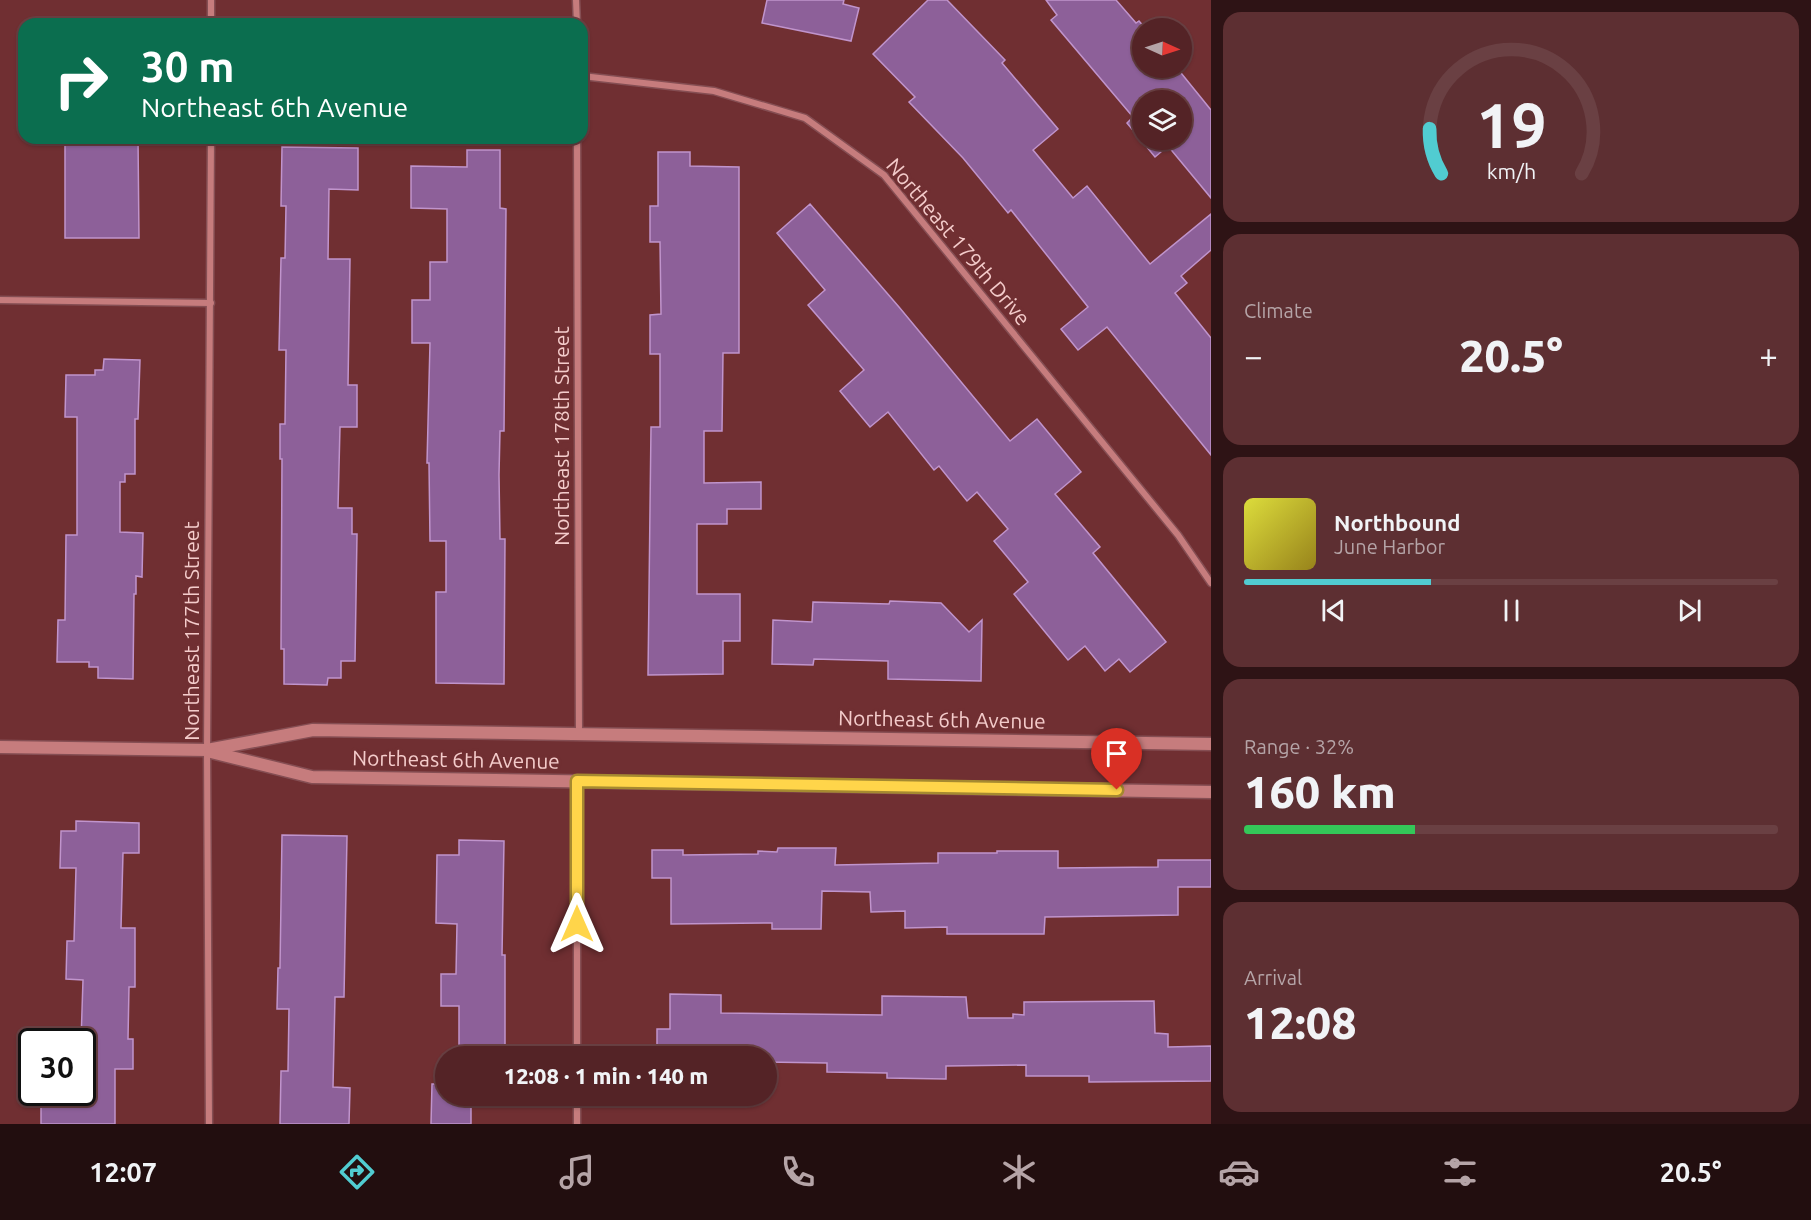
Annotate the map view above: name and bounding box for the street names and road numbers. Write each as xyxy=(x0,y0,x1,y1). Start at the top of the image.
street label: Northeast 179th Drive xyxy=(882,153,1036,330)
street label: Northeast 178th Street xyxy=(549,326,573,546)
street label: Northeast 177th Street xyxy=(179,521,203,741)
street label: Northeast 6th Avenue xyxy=(838,705,1046,733)
street label: Northeast 6th Avenue xyxy=(352,745,560,773)

